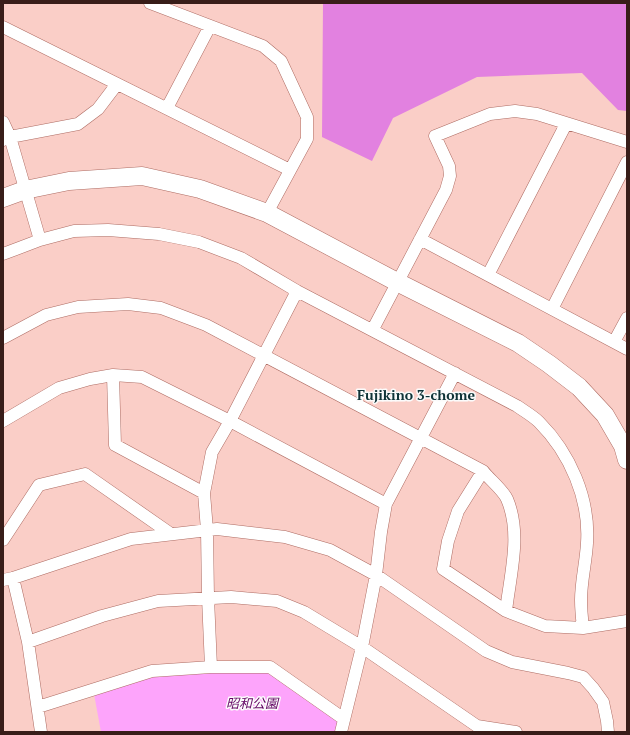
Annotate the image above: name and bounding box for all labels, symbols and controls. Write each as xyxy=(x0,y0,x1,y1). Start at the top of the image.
district label: Fujikino 3-chome xyxy=(357,385,475,404)
park label: 昭和公園 xyxy=(226,694,280,712)

